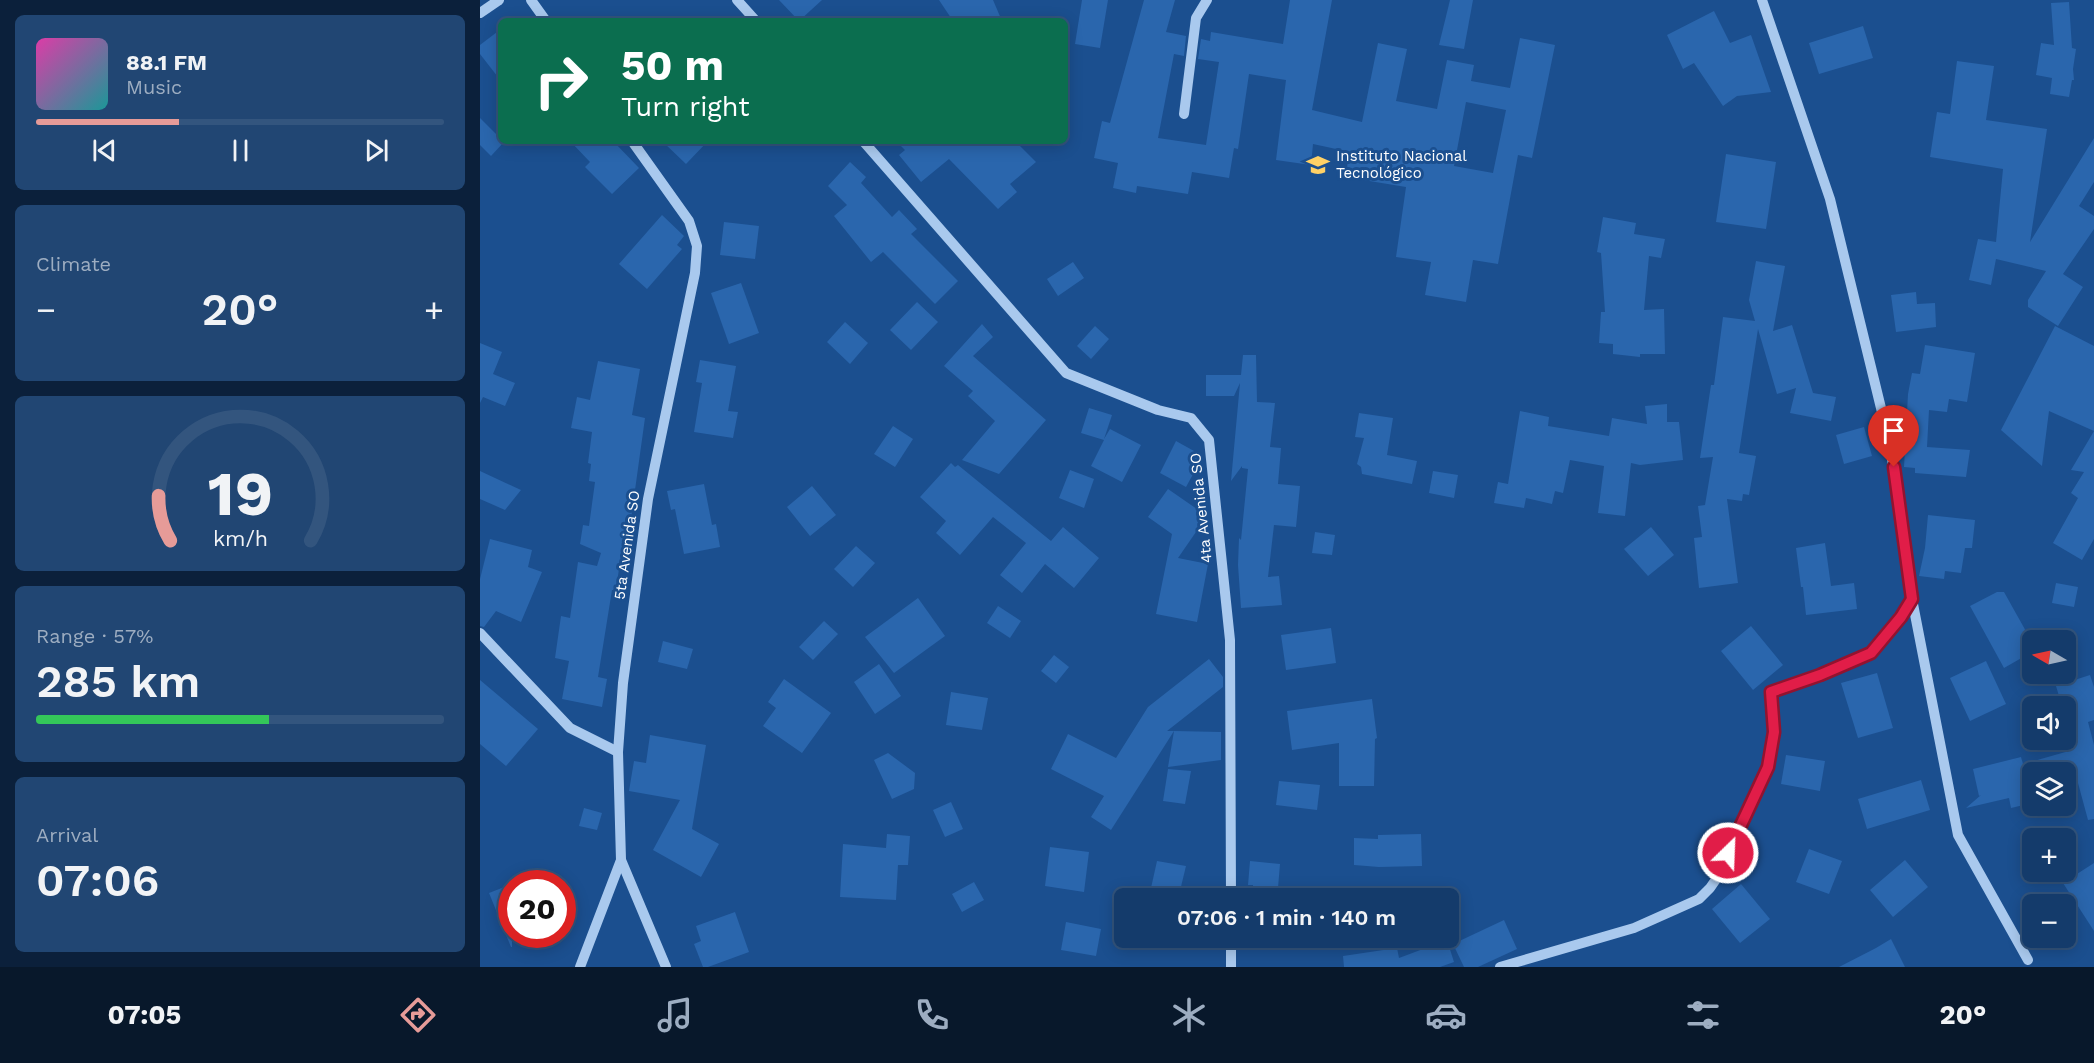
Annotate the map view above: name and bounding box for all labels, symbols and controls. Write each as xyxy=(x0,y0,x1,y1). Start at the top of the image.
text: 50 m xyxy=(621,41,724,90)
icon: right xyxy=(522,42,600,120)
text: 88.1 FM xyxy=(126,50,207,75)
text: Music xyxy=(126,75,182,99)
text: Turn right xyxy=(621,91,750,123)
icon: previous xyxy=(88,134,121,167)
icon: pause xyxy=(224,134,257,167)
icon: next xyxy=(360,134,393,167)
place label: Instituto Nacional Tecnológico xyxy=(1336,147,1467,182)
school or university icon: Instituto Nacional Tecnológico xyxy=(1305,152,1331,178)
text: Climate xyxy=(36,252,111,276)
text: 20° xyxy=(202,283,278,336)
text: − xyxy=(36,290,56,329)
text: + xyxy=(424,290,444,329)
pin xyxy=(1868,405,1919,467)
icon: arrive xyxy=(1877,414,1910,447)
street label: 4ta Avenida SO xyxy=(1186,452,1216,564)
text: 19 xyxy=(207,457,273,530)
street label: 5ta Avenida SO xyxy=(610,489,644,601)
text: km/h xyxy=(212,526,268,551)
text: Range · 57% xyxy=(36,624,153,648)
north arrow xyxy=(2022,630,2076,684)
map controls xyxy=(2022,630,2076,948)
text: 285 km xyxy=(36,655,200,708)
button: sound xyxy=(2022,696,2076,750)
button: layers xyxy=(2022,762,2076,816)
position arrow xyxy=(1696,821,1760,885)
text: Arrival xyxy=(36,823,98,847)
button: + xyxy=(2022,828,2076,882)
text: 07:06 xyxy=(36,854,159,907)
speed limit sign: 20 xyxy=(498,870,576,948)
button: − xyxy=(2022,894,2076,948)
text: 07:06 · 1 min · 140 m xyxy=(1177,905,1396,930)
icon: directions xyxy=(397,994,439,1036)
icon: music xyxy=(654,994,696,1036)
icon: phone xyxy=(911,994,953,1036)
icon: climate xyxy=(1168,994,1210,1036)
icon: car xyxy=(1425,994,1467,1036)
icon: filters xyxy=(1682,994,1724,1036)
text: 07:05 xyxy=(108,999,181,1031)
text: 20° xyxy=(1940,999,1986,1031)

